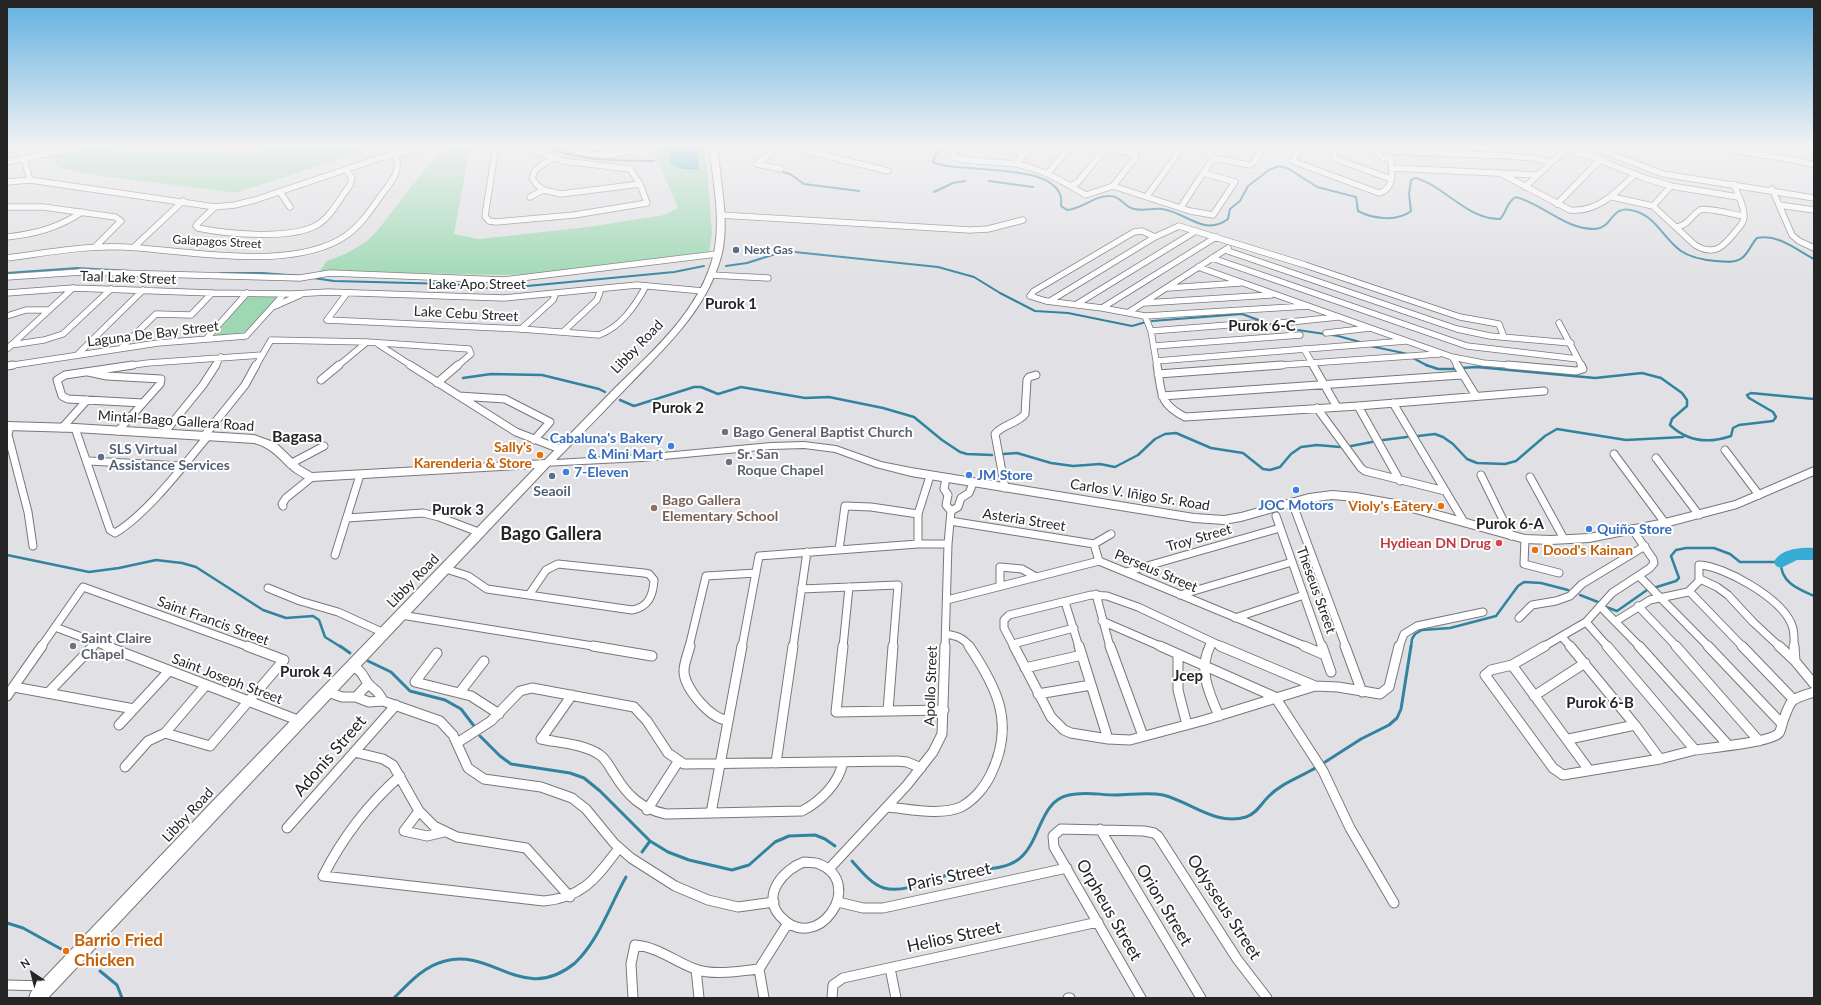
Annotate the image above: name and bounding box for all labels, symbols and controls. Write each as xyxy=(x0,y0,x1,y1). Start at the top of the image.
street label: Galapagos Street xyxy=(172,232,262,252)
place label: Next Gas xyxy=(744,243,793,257)
marker: Next Gas xyxy=(731,245,741,255)
street label: Taal Lake Street xyxy=(80,268,176,288)
street label: Lake Apo Street xyxy=(428,276,526,292)
district label: Purok 1 xyxy=(705,295,757,313)
street label: Lake Cebu Street xyxy=(413,303,519,325)
street label: Libby Road xyxy=(607,317,667,377)
district label: Purok 6-C xyxy=(1228,317,1296,335)
street label: Laguna De Bay Street xyxy=(86,318,220,350)
district label: Purok 2 xyxy=(652,399,704,417)
street label: Mintal-Bago Gallera Road xyxy=(97,407,255,435)
place label: Bago General Baptist Church xyxy=(733,424,913,440)
district label: Bagasa xyxy=(272,427,322,447)
marker: Bago General Baptist Church xyxy=(720,427,730,437)
place label: Cabaluna's Bakery & Mini Mart xyxy=(550,430,663,462)
place label: Sally's Karenderia & Store xyxy=(414,439,532,472)
place label: SLS Virtual Assistance Services xyxy=(109,441,230,474)
marker: Cabaluna's Bakery & Mini Mart xyxy=(666,441,676,451)
place label: Sr. San Roque Chapel xyxy=(737,446,823,478)
marker: Sally's Karenderia & Store xyxy=(535,450,545,460)
marker: SLS Virtual Assistance Services xyxy=(96,452,106,462)
marker: Sr. San Roque Chapel xyxy=(724,457,734,467)
place label: 7-Eleven xyxy=(574,464,629,480)
marker: 7-Eleven xyxy=(561,467,571,477)
place label: JM Store xyxy=(977,467,1033,483)
marker: JM Store xyxy=(964,470,974,480)
marker: Seaoil xyxy=(547,471,557,481)
street label: Carlos V. Iñigo Sr. Road xyxy=(1069,476,1211,514)
place label: Seaoil xyxy=(533,483,571,499)
marker: JOC Motors xyxy=(1291,485,1301,495)
place label: Bago Gallera Elementary School xyxy=(662,492,778,524)
place label: JOC Motors xyxy=(1258,497,1334,513)
place label: Violy's Eatery xyxy=(1348,498,1433,514)
district label: Purok 3 xyxy=(432,501,484,519)
marker: Violy's Eatery xyxy=(1436,501,1446,511)
marker: Bago Gallera Elementary School xyxy=(649,503,659,513)
street label: Asteria Street xyxy=(981,505,1067,535)
district label: Purok 6-A xyxy=(1476,515,1544,533)
street label: Troy Street xyxy=(1165,521,1233,555)
place label: Quiño Store xyxy=(1597,521,1672,537)
district label: Bago Gallera xyxy=(500,523,602,545)
marker: Quiño Store xyxy=(1584,524,1594,534)
place label: Hydiean DN Drug xyxy=(1380,535,1491,551)
marker: Hydiean DN Drug xyxy=(1494,538,1504,548)
place label: Dood's Kainan xyxy=(1543,542,1633,558)
street label: Theseus Street xyxy=(1293,544,1339,636)
marker: Dood's Kainan xyxy=(1530,545,1540,555)
street label: Perseus Street xyxy=(1112,546,1200,596)
street label: Libby Road xyxy=(383,551,443,611)
street label: Saint Francis Street xyxy=(155,593,271,649)
place label: Saint Claire Chapel xyxy=(81,630,152,662)
marker: Saint Claire Chapel xyxy=(68,641,78,651)
street label: Apollo Street xyxy=(921,646,941,726)
street label: Saint Joseph Street xyxy=(169,650,285,708)
district label: Purok 4 xyxy=(280,663,332,681)
district label: Jcep xyxy=(1173,667,1203,685)
district label: Purok 6-B xyxy=(1566,694,1634,712)
street label: Adonis Street xyxy=(289,711,371,801)
street label: Libby Road xyxy=(159,784,217,846)
street label: Odysseus Street xyxy=(1182,851,1266,963)
street label: Orpheus Street xyxy=(1072,856,1146,964)
street label: Paris Street xyxy=(905,858,993,896)
street label: Orion Street xyxy=(1132,860,1196,950)
street label: Helios Street xyxy=(905,917,1003,957)
place label: Barrio Fried Chicken xyxy=(74,931,163,971)
marker: Barrio Fried Chicken xyxy=(61,946,71,956)
north arrow xyxy=(12,953,52,993)
text: N xyxy=(18,955,32,971)

